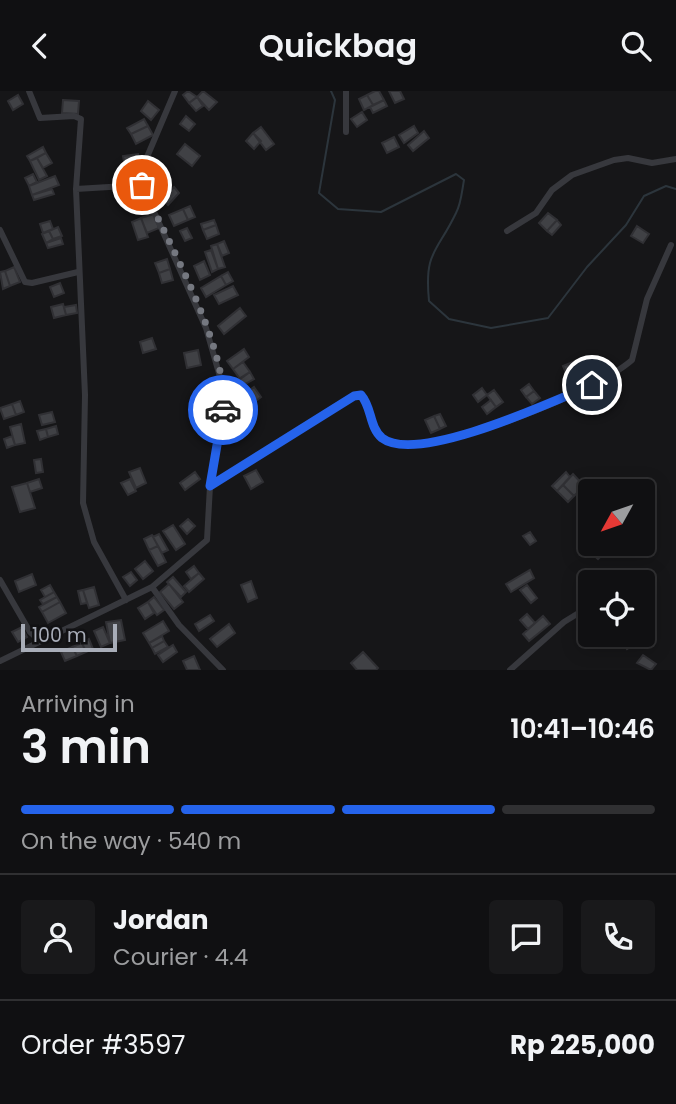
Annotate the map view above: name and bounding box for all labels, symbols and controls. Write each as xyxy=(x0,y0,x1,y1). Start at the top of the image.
text: Quickbag xyxy=(259,23,417,68)
icon: back xyxy=(21,27,59,65)
icon: search xyxy=(617,27,655,65)
pin xyxy=(112,155,172,215)
icon: bag xyxy=(123,166,161,204)
pin xyxy=(562,355,622,415)
icon: home xyxy=(573,366,611,404)
courier xyxy=(188,375,258,445)
icon: car xyxy=(204,391,242,429)
north arrow xyxy=(578,479,654,557)
map controls xyxy=(578,479,655,647)
button: locate xyxy=(578,570,655,647)
scale bar xyxy=(21,621,117,653)
text: 100 m xyxy=(32,622,87,649)
text: Arriving in xyxy=(21,688,135,720)
text: 10:41–10:46 xyxy=(510,711,655,747)
text: 3 min xyxy=(21,715,151,779)
text: On the way · 540 m xyxy=(21,825,241,857)
button: person xyxy=(21,900,95,974)
button: chat xyxy=(489,900,563,974)
button: phone xyxy=(581,900,655,974)
text: Jordan xyxy=(113,902,209,938)
text: Courier · 4.4 xyxy=(113,941,248,973)
text: Order #3597 xyxy=(21,1027,186,1063)
text: Rp 225,000 xyxy=(510,1027,655,1063)

